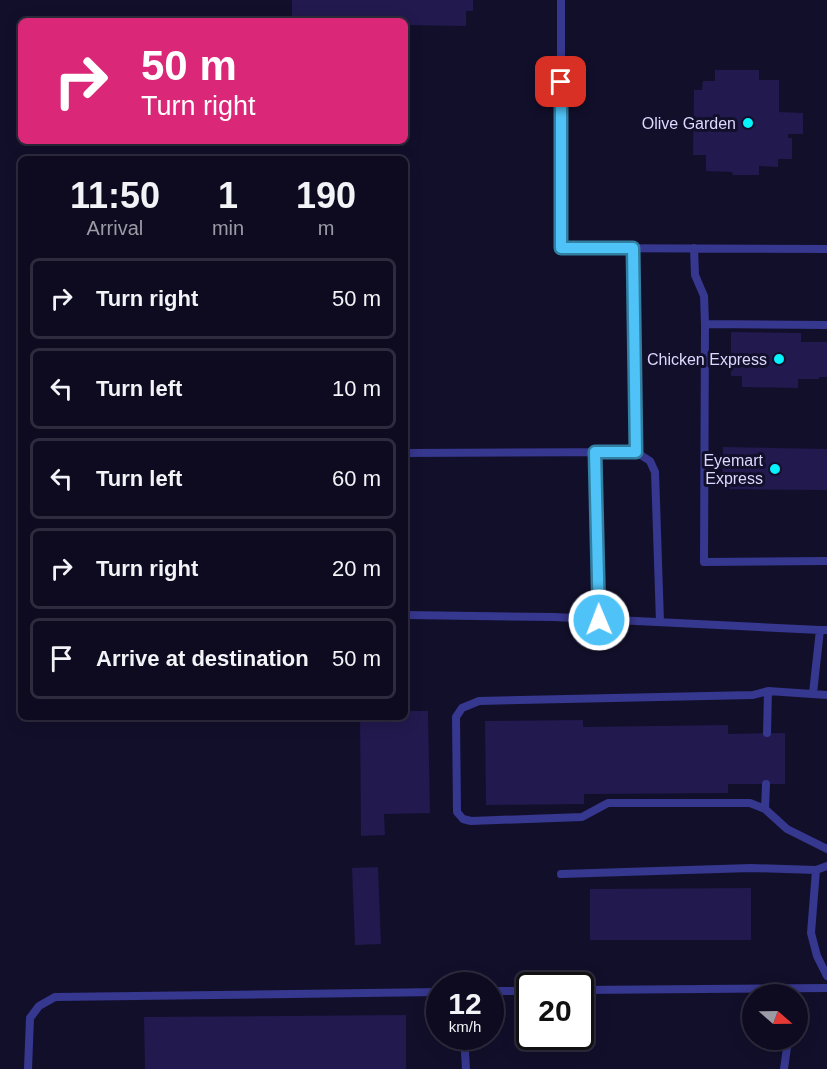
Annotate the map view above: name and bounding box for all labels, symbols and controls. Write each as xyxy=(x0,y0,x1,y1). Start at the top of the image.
icon: right xyxy=(42,42,120,120)
text: 50 m xyxy=(141,42,237,89)
pin xyxy=(535,56,586,107)
icon: arrive xyxy=(544,65,577,98)
text: Turn right xyxy=(141,91,256,121)
place label: Olive Garden xyxy=(642,115,736,132)
marker: Olive Garden xyxy=(741,116,755,130)
text: 11:50 xyxy=(70,175,160,216)
text: 1 xyxy=(218,175,238,216)
text: 190 xyxy=(296,175,356,216)
text: Arrival xyxy=(87,217,143,239)
text: min xyxy=(212,217,244,239)
text: m xyxy=(318,217,334,239)
icon: right xyxy=(45,282,78,315)
text: Turn right xyxy=(96,286,198,311)
text: 50 m xyxy=(332,286,381,311)
place label: Chicken Express xyxy=(647,351,767,368)
marker: Chicken Express xyxy=(772,352,786,366)
icon: left xyxy=(45,372,78,405)
text: Turn left xyxy=(96,376,182,401)
text: 10 m xyxy=(332,376,381,401)
place label: Eyemart Express xyxy=(703,452,764,487)
icon: left xyxy=(45,462,78,495)
marker: Eyemart Express xyxy=(768,462,782,476)
text: Turn left xyxy=(96,466,182,491)
text: 60 m xyxy=(332,466,381,491)
icon: right xyxy=(45,552,78,585)
text: Turn right xyxy=(96,556,198,581)
text: 20 m xyxy=(332,556,381,581)
position arrow xyxy=(567,588,631,652)
icon: arrive xyxy=(45,642,78,675)
text: Arrive at destination xyxy=(96,646,309,671)
text: 50 m xyxy=(332,646,381,671)
speed limit sign: 20 xyxy=(516,972,594,1050)
north arrow xyxy=(742,984,808,1050)
map controls xyxy=(742,984,808,1050)
text: 12 xyxy=(448,987,482,1020)
text: km/h xyxy=(449,1018,481,1035)

